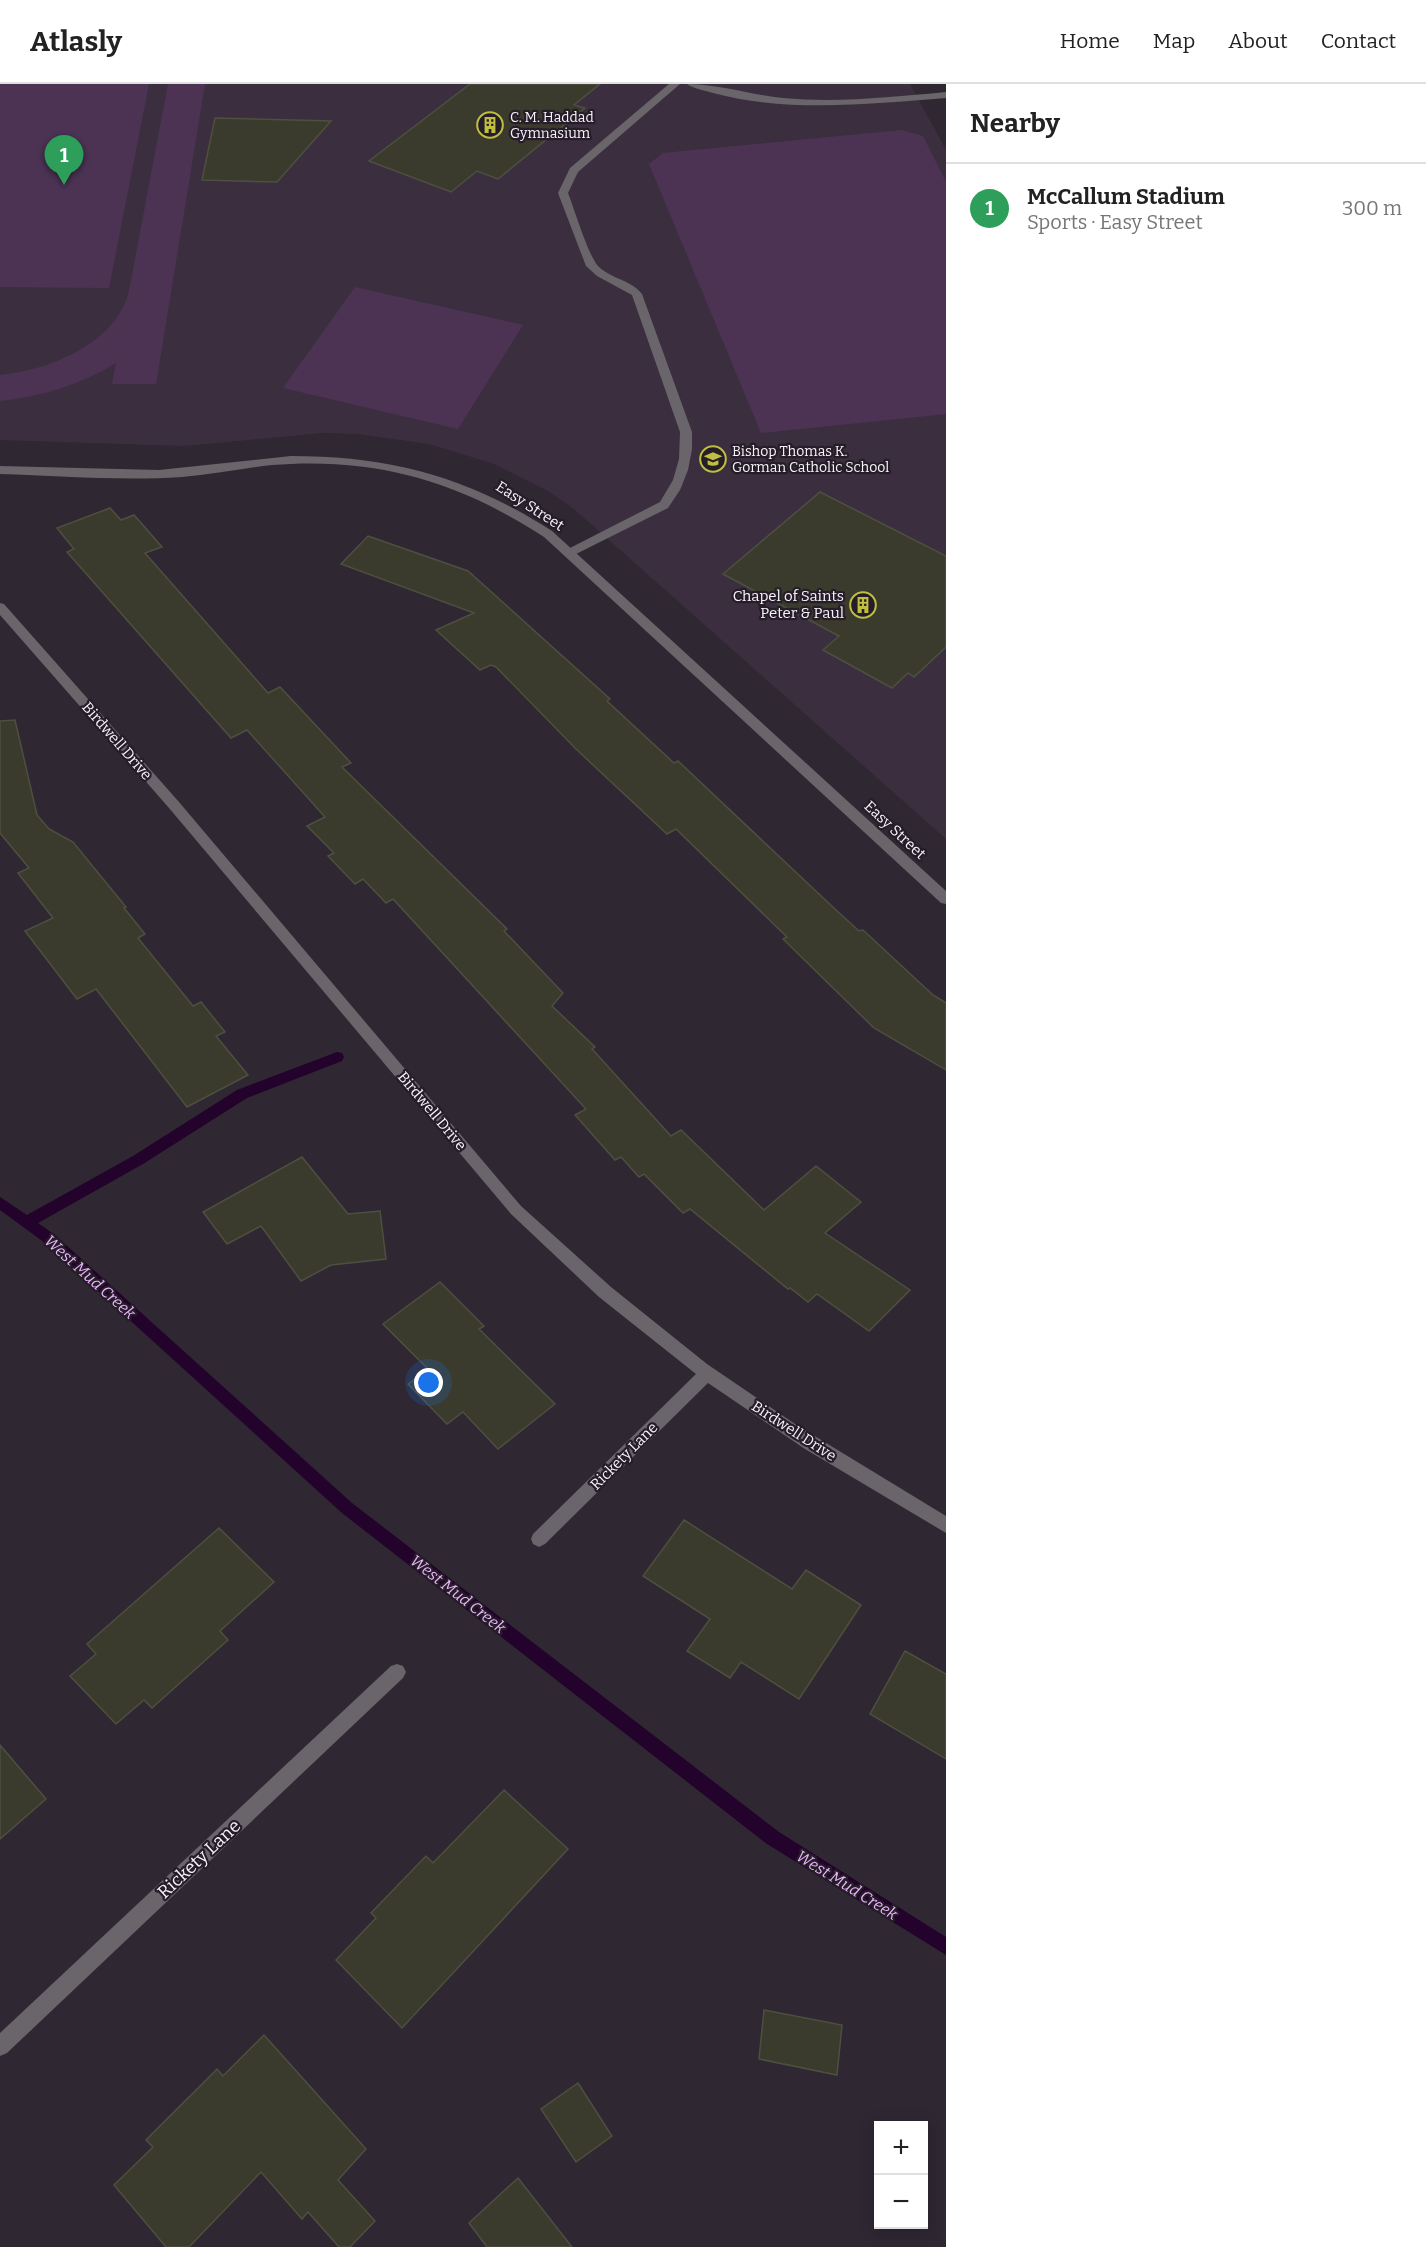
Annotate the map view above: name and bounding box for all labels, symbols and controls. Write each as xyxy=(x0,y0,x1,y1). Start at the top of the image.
text: Atlasly xyxy=(30,25,122,58)
text: Home xyxy=(1060,28,1120,54)
text: Map xyxy=(1153,28,1195,54)
text: About xyxy=(1228,28,1288,54)
text: Contact xyxy=(1321,28,1396,54)
text: Nearby xyxy=(970,108,1060,139)
place label: C. M. Haddad Gymnasium xyxy=(510,109,594,142)
building icon: C. M. Haddad Gymnasium xyxy=(475,110,505,140)
pin: 1 xyxy=(44,135,84,185)
text: McCallum Stadium xyxy=(1027,183,1225,210)
text: 1 xyxy=(985,196,994,220)
text: 300 m xyxy=(1342,196,1402,220)
text: Sports · Easy Street xyxy=(1027,210,1203,234)
place label: Bishop Thomas K. Gorman Catholic School xyxy=(732,443,889,476)
school or university icon: Bishop Thomas K. Gorman Catholic School xyxy=(698,444,728,474)
street label: Easy Street xyxy=(493,477,568,535)
place label: Chapel of Saints Peter & Paul xyxy=(733,587,844,622)
building icon: Chapel of Saints Peter & Paul xyxy=(848,590,878,620)
street label: Birdwell Drive xyxy=(78,698,156,784)
street label: Easy Street xyxy=(861,797,930,863)
street label: Birdwell Drive xyxy=(394,1068,470,1154)
water label: West Mud Creek xyxy=(41,1231,140,1323)
your location xyxy=(414,1368,443,1397)
street label: Birdwell Drive xyxy=(748,1397,840,1465)
street label: Rickety Lane xyxy=(587,1419,661,1493)
water label: West Mud Creek xyxy=(407,1551,510,1637)
street label: Rickety Lane xyxy=(153,1815,245,1903)
water label: West Mud Creek xyxy=(793,1846,901,1924)
map controls xyxy=(874,2121,928,2229)
button: + xyxy=(874,2121,928,2175)
button: − xyxy=(874,2175,928,2229)

